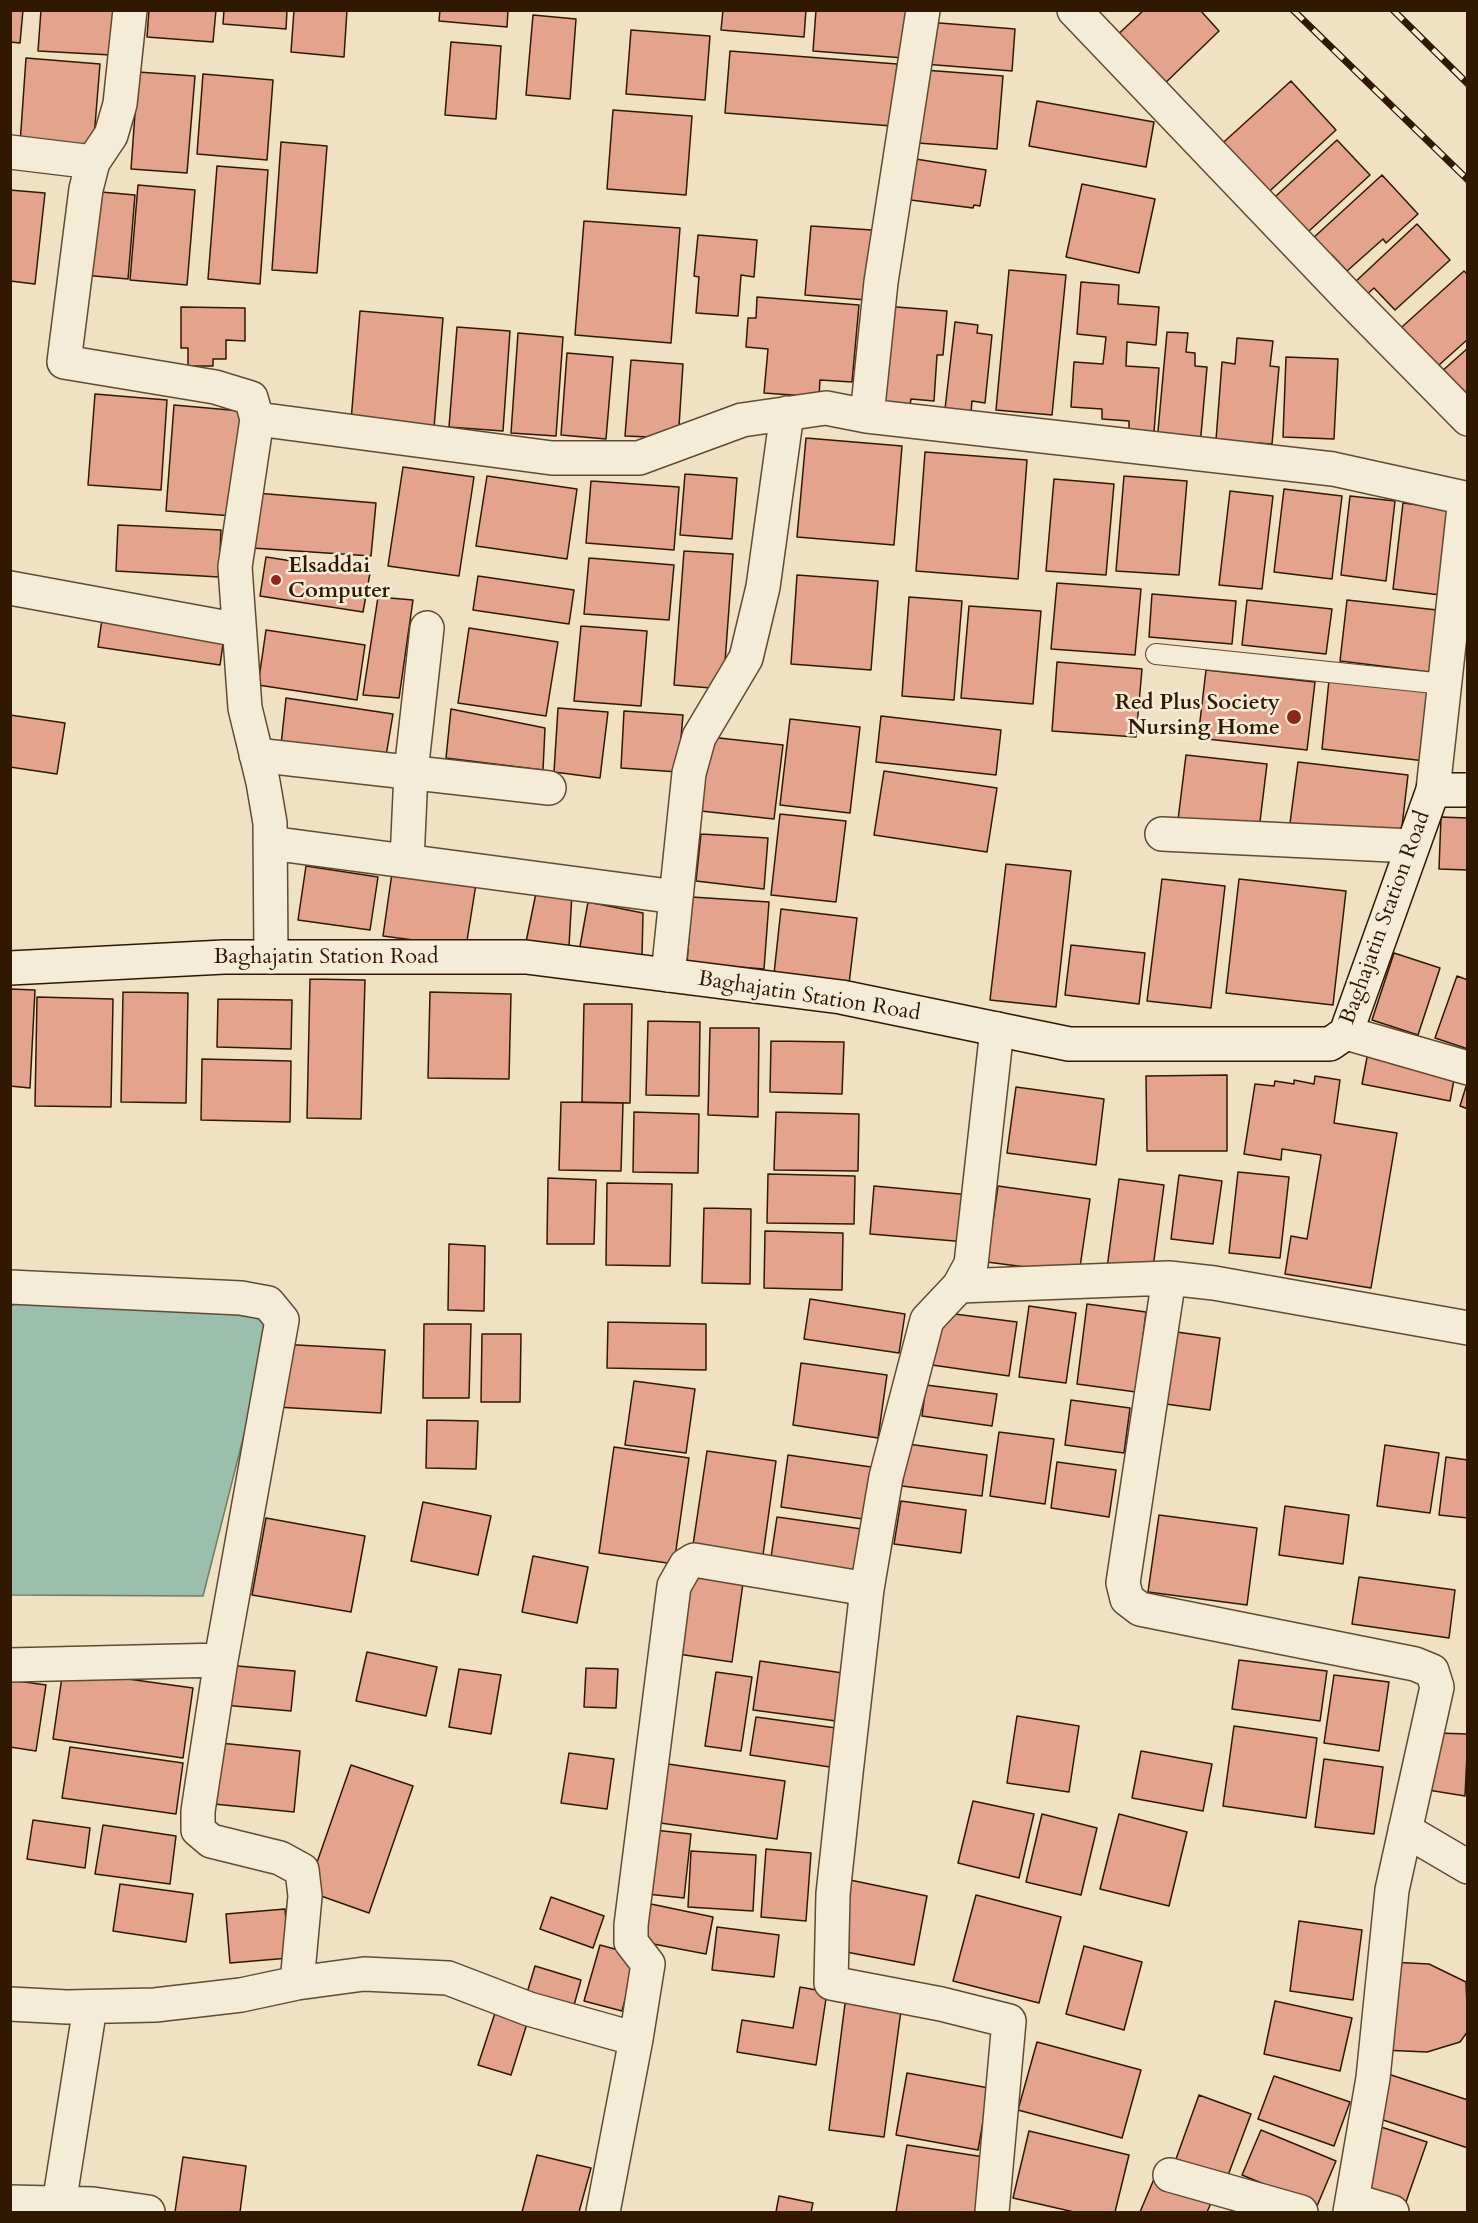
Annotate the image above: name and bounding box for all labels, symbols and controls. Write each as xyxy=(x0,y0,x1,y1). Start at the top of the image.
place label: Elsaddai Computer xyxy=(288,554,390,606)
marker: Elsaddai Computer xyxy=(269,573,283,587)
place label: Red Plus Society Nursing Home xyxy=(1115,691,1280,742)
marker: Red Plus Society Nursing Home xyxy=(1285,708,1303,726)
street label: Baghajatin Station Road xyxy=(1335,808,1437,1028)
street label: Baghajatin Station Road xyxy=(214,945,438,971)
street label: Baghajatin Station Road xyxy=(696,966,922,1028)

